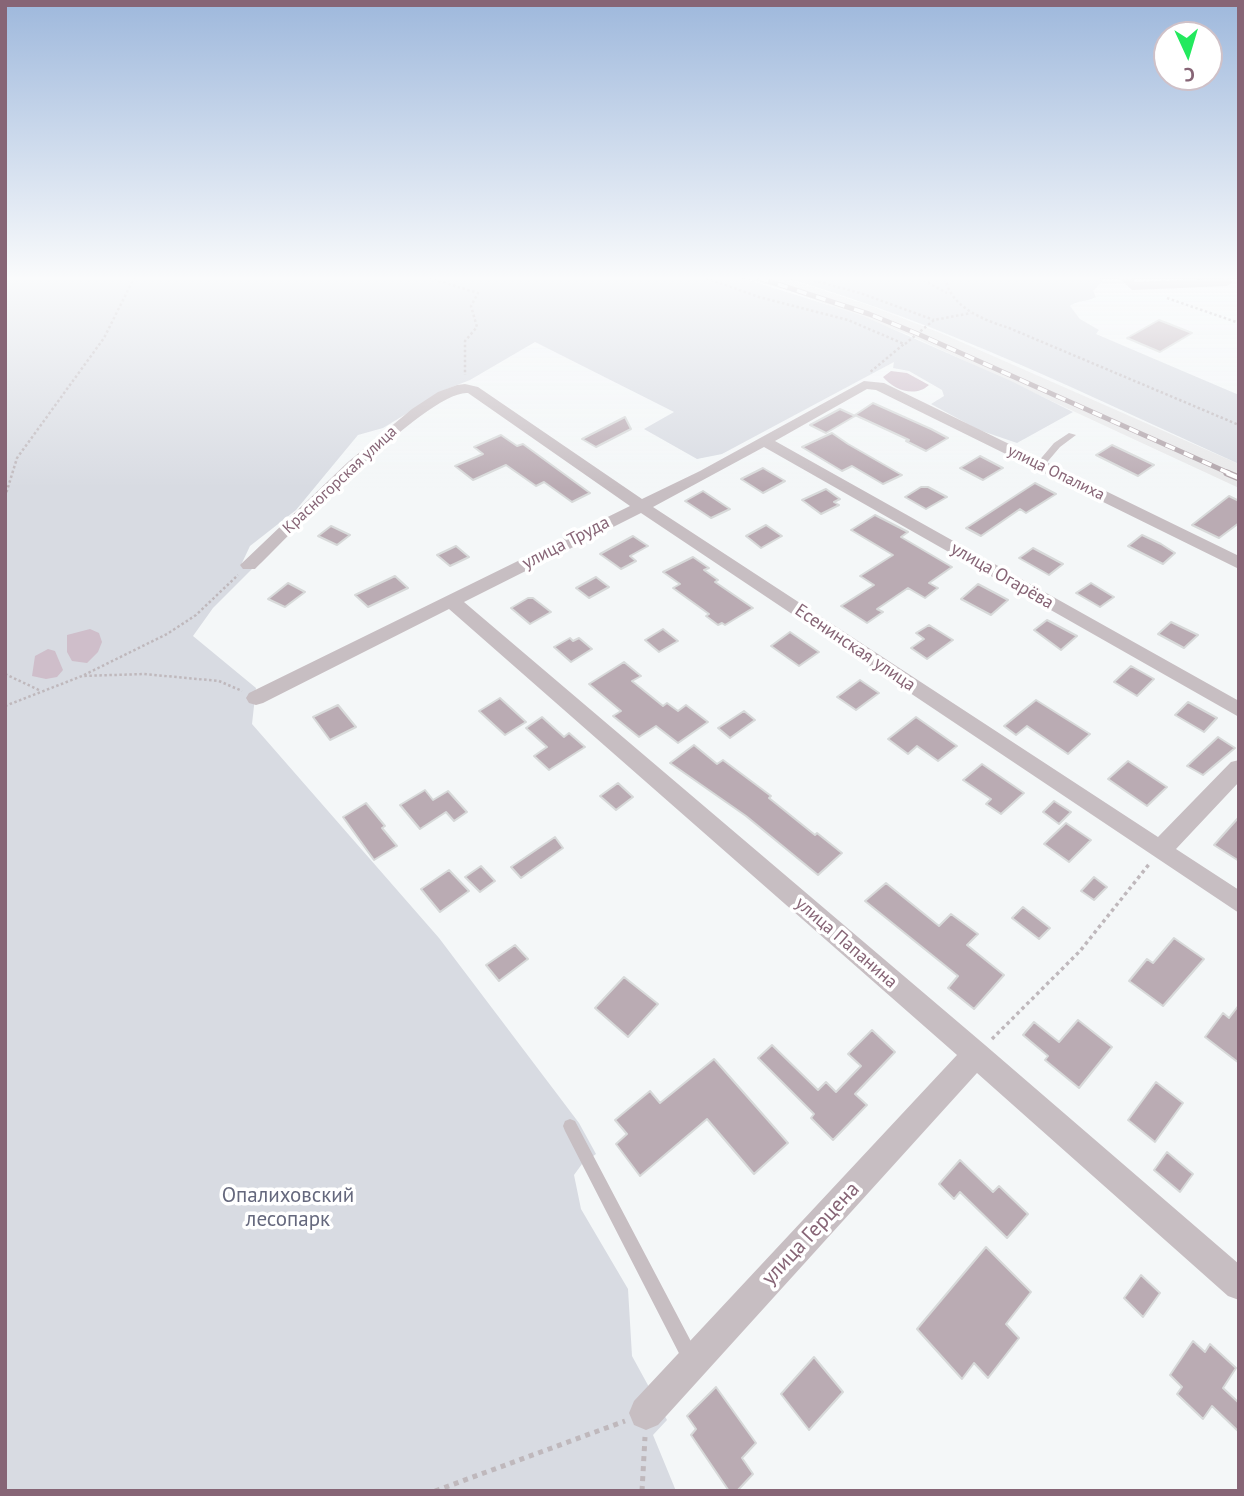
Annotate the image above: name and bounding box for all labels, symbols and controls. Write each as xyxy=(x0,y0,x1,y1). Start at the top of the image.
north arrow xyxy=(1153,21,1223,91)
text: С xyxy=(1183,63,1195,87)
street label: Красногорская улица xyxy=(279,422,401,538)
street label: улица Опалиха xyxy=(1004,441,1108,505)
street label: улица Труда xyxy=(519,512,613,574)
street label: улица Огарёва xyxy=(947,538,1057,614)
street label: Есенинская улица xyxy=(791,600,919,696)
street label: улица Папанина xyxy=(791,893,901,993)
street label: улица Герцена xyxy=(757,1177,865,1291)
park label: Опалиховский лесопарк xyxy=(222,1183,354,1233)

